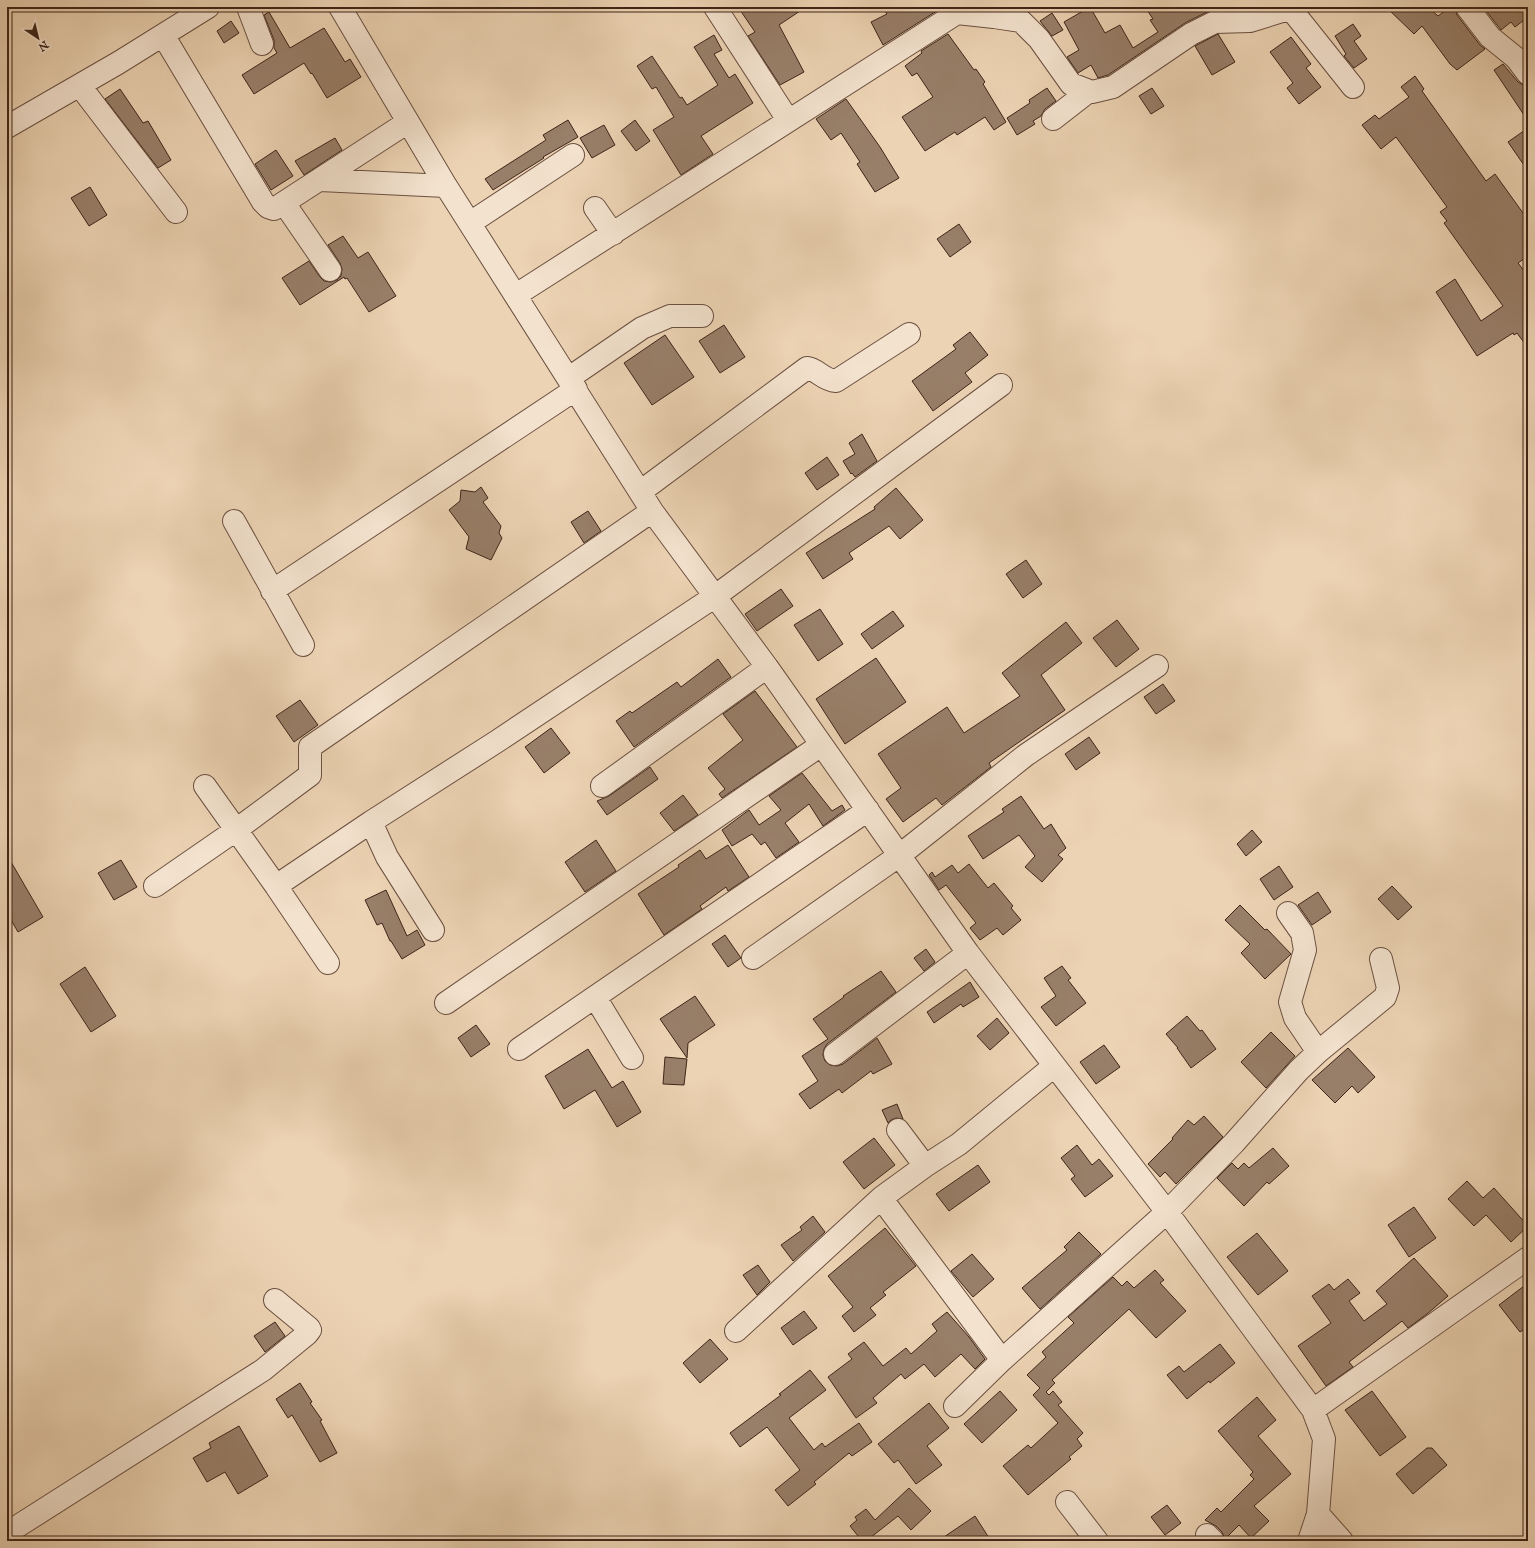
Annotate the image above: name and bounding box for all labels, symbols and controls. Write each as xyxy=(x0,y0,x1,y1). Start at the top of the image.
north arrow xyxy=(18,18,58,58)
text: N xyxy=(35,36,52,54)

